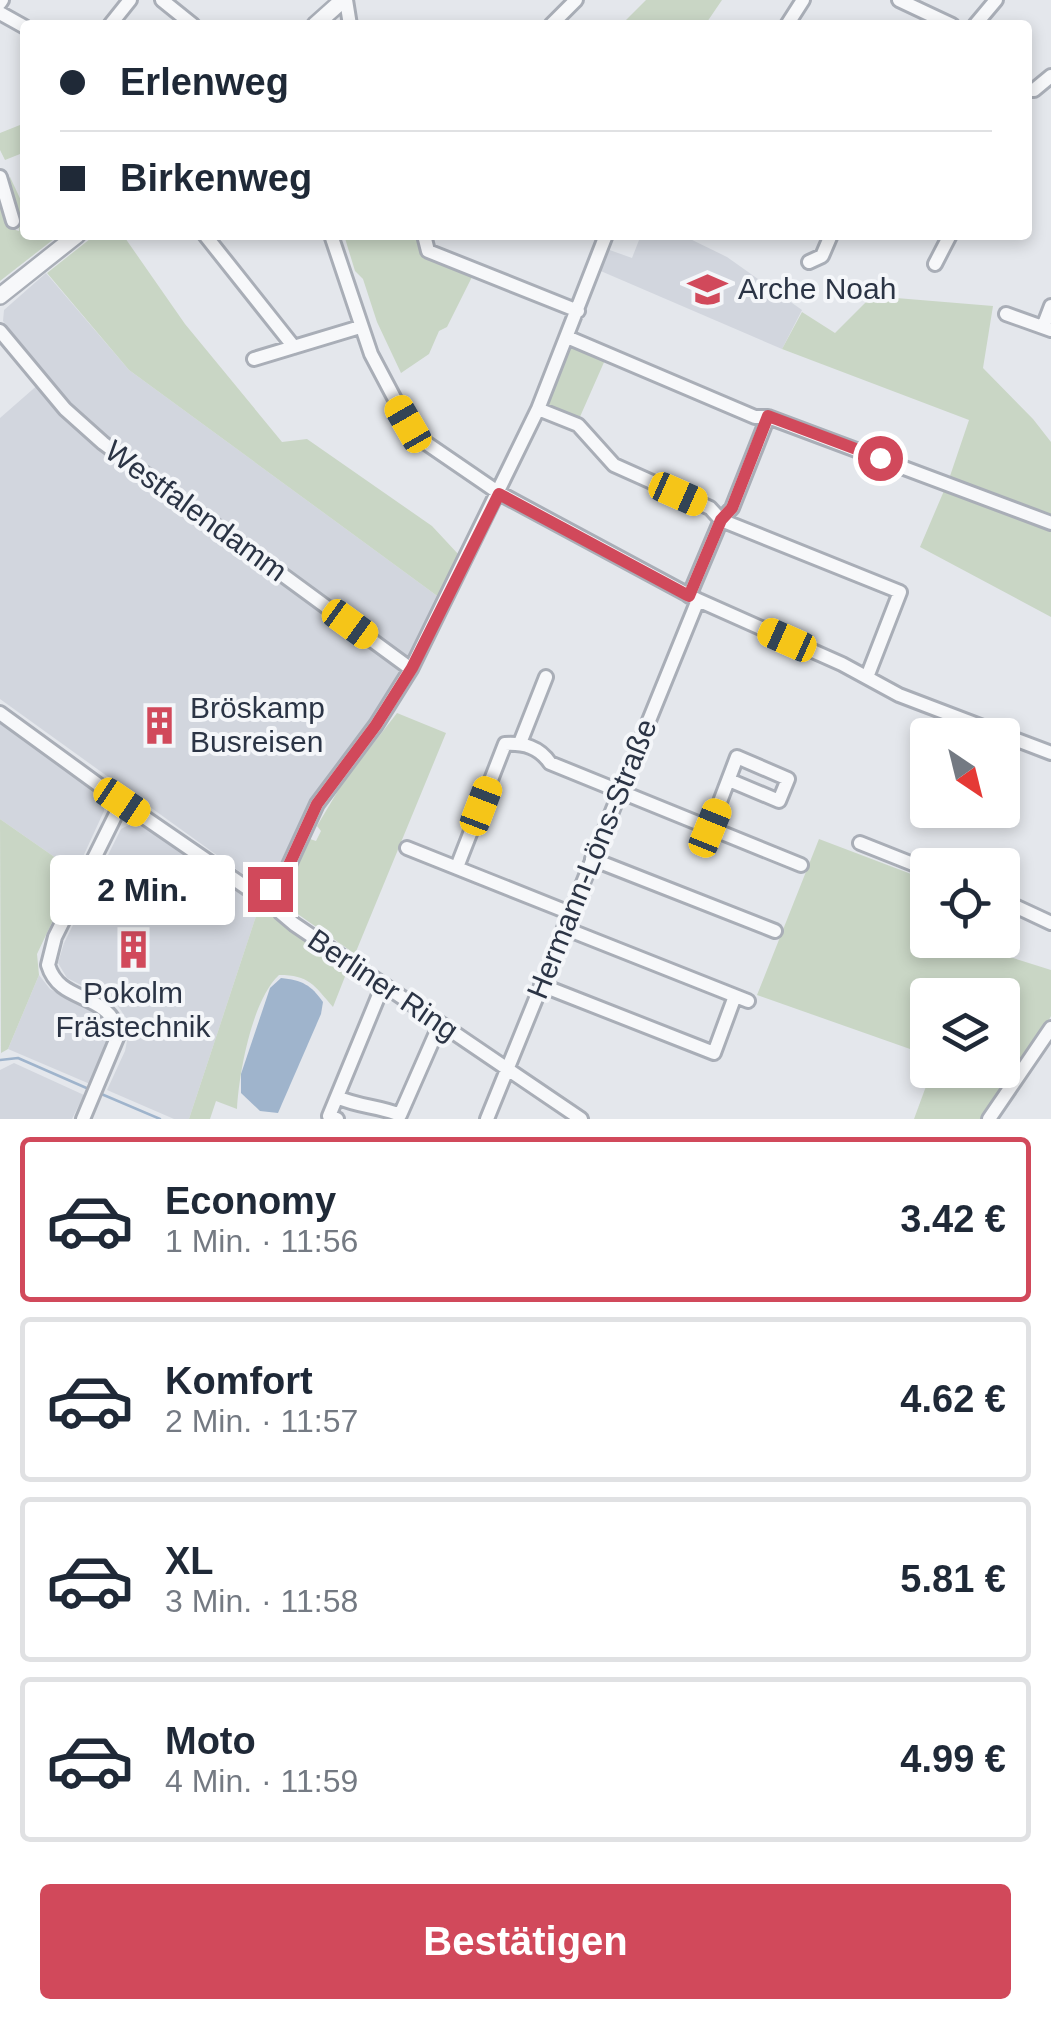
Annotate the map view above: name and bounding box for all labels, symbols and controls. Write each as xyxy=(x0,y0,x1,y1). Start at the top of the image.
text: Erlenweg xyxy=(120,61,289,103)
text: Birkenweg xyxy=(120,157,312,199)
school or university icon: Arche Noah xyxy=(687,268,729,310)
place label: Arche Noah xyxy=(738,272,896,305)
car xyxy=(380,391,436,457)
street label: Westfalendamm xyxy=(99,434,293,587)
route start xyxy=(858,436,903,481)
car xyxy=(644,468,712,520)
car xyxy=(317,594,383,654)
car xyxy=(753,614,821,666)
place label: Bröskamp Busreisen xyxy=(190,691,325,758)
building icon: Bröskamp Busreisen xyxy=(139,704,181,746)
street label: Hermann-Löns-Straße xyxy=(520,714,663,1003)
north arrow xyxy=(910,718,1020,828)
map controls xyxy=(910,718,1020,1088)
car xyxy=(89,773,155,831)
car xyxy=(456,773,506,839)
car xyxy=(685,795,735,861)
button: locate xyxy=(910,848,1020,958)
callout: 2 Min. xyxy=(50,854,235,924)
route end xyxy=(248,867,293,912)
text: 2 Min. xyxy=(97,872,188,908)
street label: Berliner Ring xyxy=(302,922,464,1047)
building icon: Pokolm Frästechnik xyxy=(112,928,154,970)
place label: Pokolm Frästechnik xyxy=(55,976,212,1043)
button: layers xyxy=(910,978,1020,1088)
icon: car xyxy=(45,1175,135,1265)
text: Economy xyxy=(165,1180,336,1222)
text: 3.42 € xyxy=(900,1198,1006,1240)
text: 1 Min. · 11:56 xyxy=(165,1223,358,1259)
icon: car xyxy=(45,1355,135,1445)
text: Komfort xyxy=(165,1360,313,1402)
text: 4.62 € xyxy=(900,1378,1006,1420)
text: 2 Min. · 11:57 xyxy=(165,1403,358,1439)
icon: car xyxy=(45,1535,135,1625)
text: XL xyxy=(165,1540,214,1582)
text: 5.81 € xyxy=(900,1558,1006,1600)
text: 3 Min. · 11:58 xyxy=(165,1583,358,1619)
icon: car xyxy=(45,1715,135,1805)
text: Moto xyxy=(165,1720,256,1762)
text: 4.99 € xyxy=(900,1738,1006,1780)
text: 4 Min. · 11:59 xyxy=(165,1763,358,1799)
button: Bestätigen xyxy=(40,1884,1011,1999)

